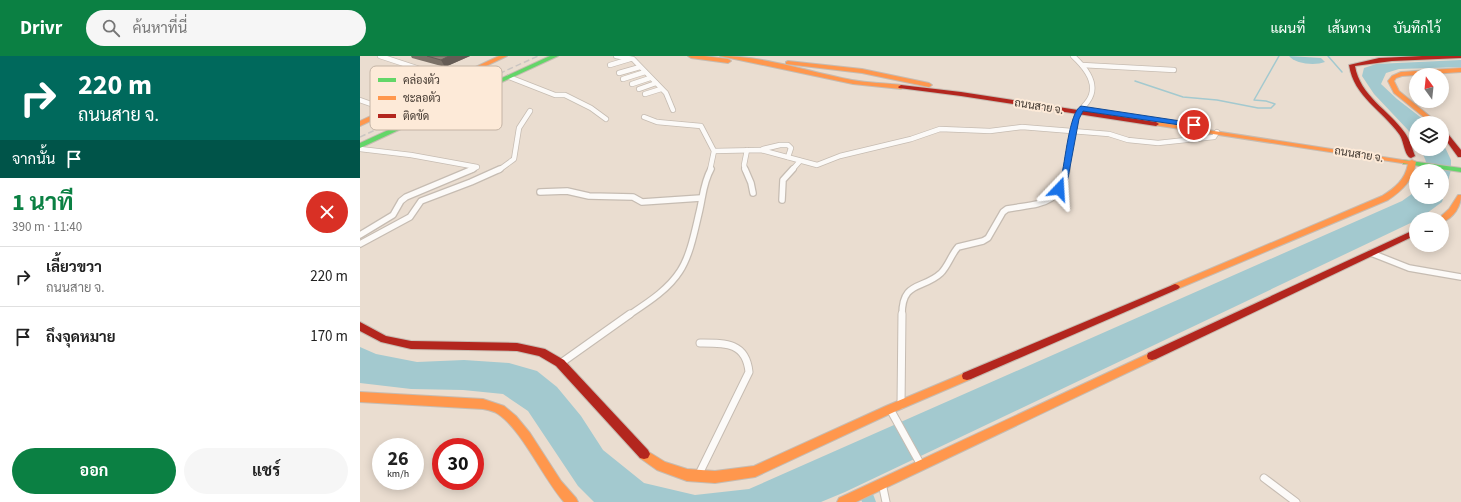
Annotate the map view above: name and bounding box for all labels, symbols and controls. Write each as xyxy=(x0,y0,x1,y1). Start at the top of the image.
search box xyxy=(86,10,366,46)
text: Drivr xyxy=(20,15,62,42)
icon: search xyxy=(100,17,122,39)
text: ค้นหาที่นี่ xyxy=(132,18,187,39)
text: แผนที่ xyxy=(1270,19,1305,39)
text: เส้นทาง xyxy=(1327,19,1371,39)
text: บันทึกไว้ xyxy=(1393,19,1441,39)
text: 220 m xyxy=(78,65,152,105)
legend xyxy=(370,66,502,130)
north arrow xyxy=(1409,68,1449,108)
map controls xyxy=(1409,68,1449,252)
icon: right xyxy=(12,72,64,124)
text: คล่องตัว xyxy=(403,73,440,88)
text: ชะลอตัว xyxy=(403,91,441,106)
street label: ถนนสาย จ. xyxy=(1013,95,1065,118)
text: ถนนสาย จ. xyxy=(78,103,159,128)
pin xyxy=(1177,108,1211,142)
text: ติดขัด xyxy=(403,109,429,124)
icon: arrive xyxy=(1183,114,1205,136)
button: layers xyxy=(1409,116,1449,156)
street label: ถนนสาย จ. xyxy=(1333,143,1385,166)
icon: arrive xyxy=(63,148,85,170)
text: จากนั้น xyxy=(12,149,55,170)
button: + xyxy=(1409,164,1449,204)
position arrow xyxy=(1038,168,1080,210)
text: 1 นาที xyxy=(12,185,74,220)
button: close xyxy=(306,191,348,233)
button: − xyxy=(1409,212,1449,252)
text: 390 m · 11:40 xyxy=(12,218,82,236)
text: เลี้ยวขวา xyxy=(46,257,102,278)
icon: right xyxy=(12,266,34,288)
text: 220 m xyxy=(310,266,348,287)
text: ถนนสาย จ. xyxy=(46,279,104,297)
icon: arrive xyxy=(12,326,34,348)
text: 170 m xyxy=(310,326,348,347)
text: ถึงจุดหมาย xyxy=(46,327,116,348)
speed limit sign: 30 xyxy=(432,438,484,490)
text: 26 xyxy=(387,445,409,473)
button: ออก xyxy=(12,448,176,494)
button: แชร์ xyxy=(184,448,348,494)
text: km/h xyxy=(387,467,409,481)

